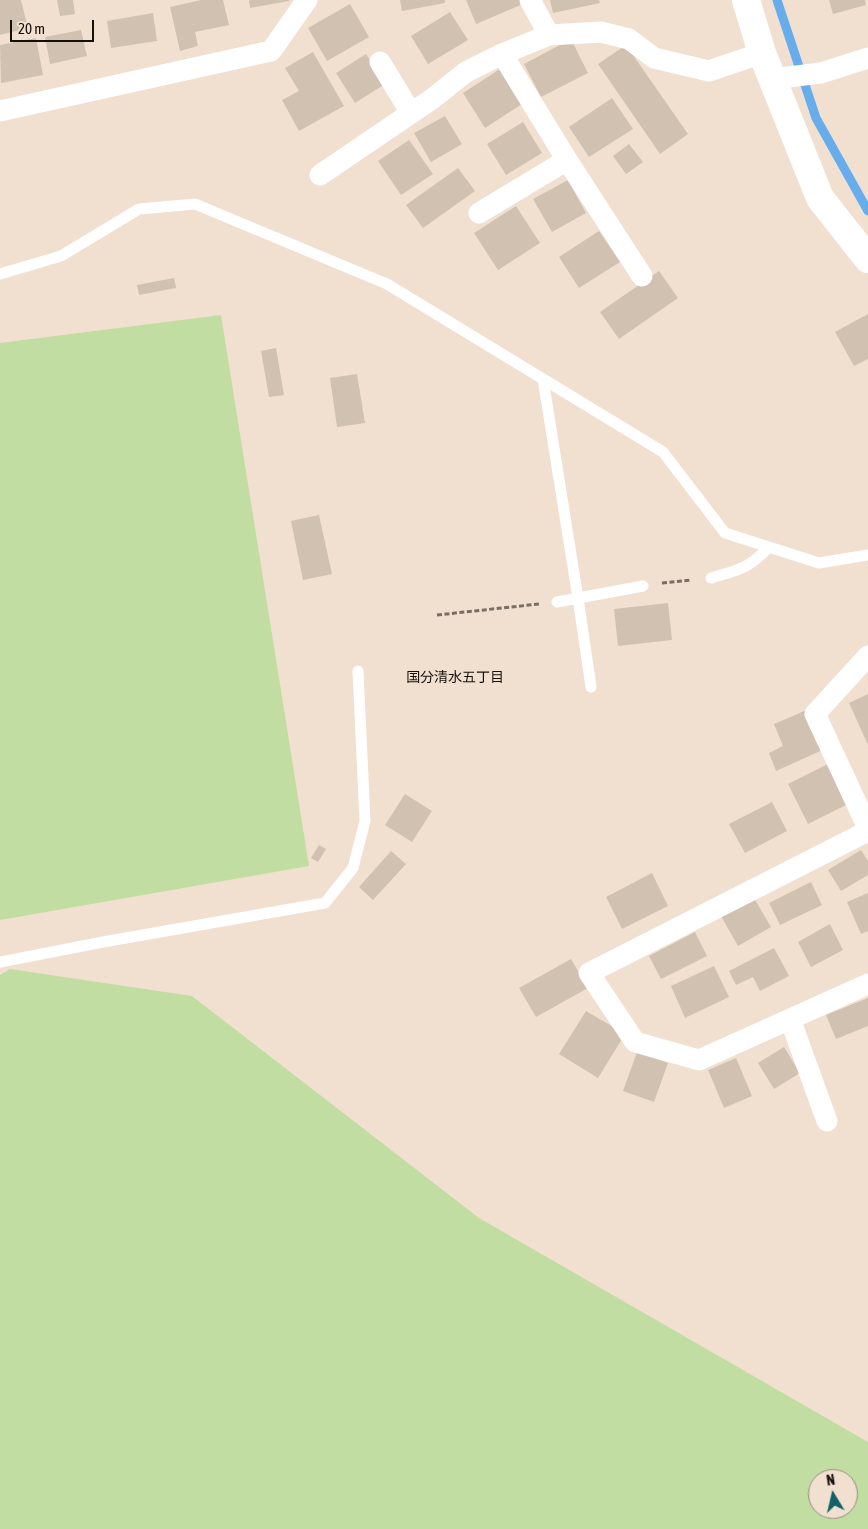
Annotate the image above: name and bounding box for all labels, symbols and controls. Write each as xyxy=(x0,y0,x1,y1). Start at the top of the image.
scale bar xyxy=(12,10,96,42)
text: 20 m xyxy=(18,20,45,37)
district label: 国分清水五丁目 xyxy=(406,670,504,686)
north arrow xyxy=(808,1469,858,1519)
text: N xyxy=(825,1472,836,1489)

